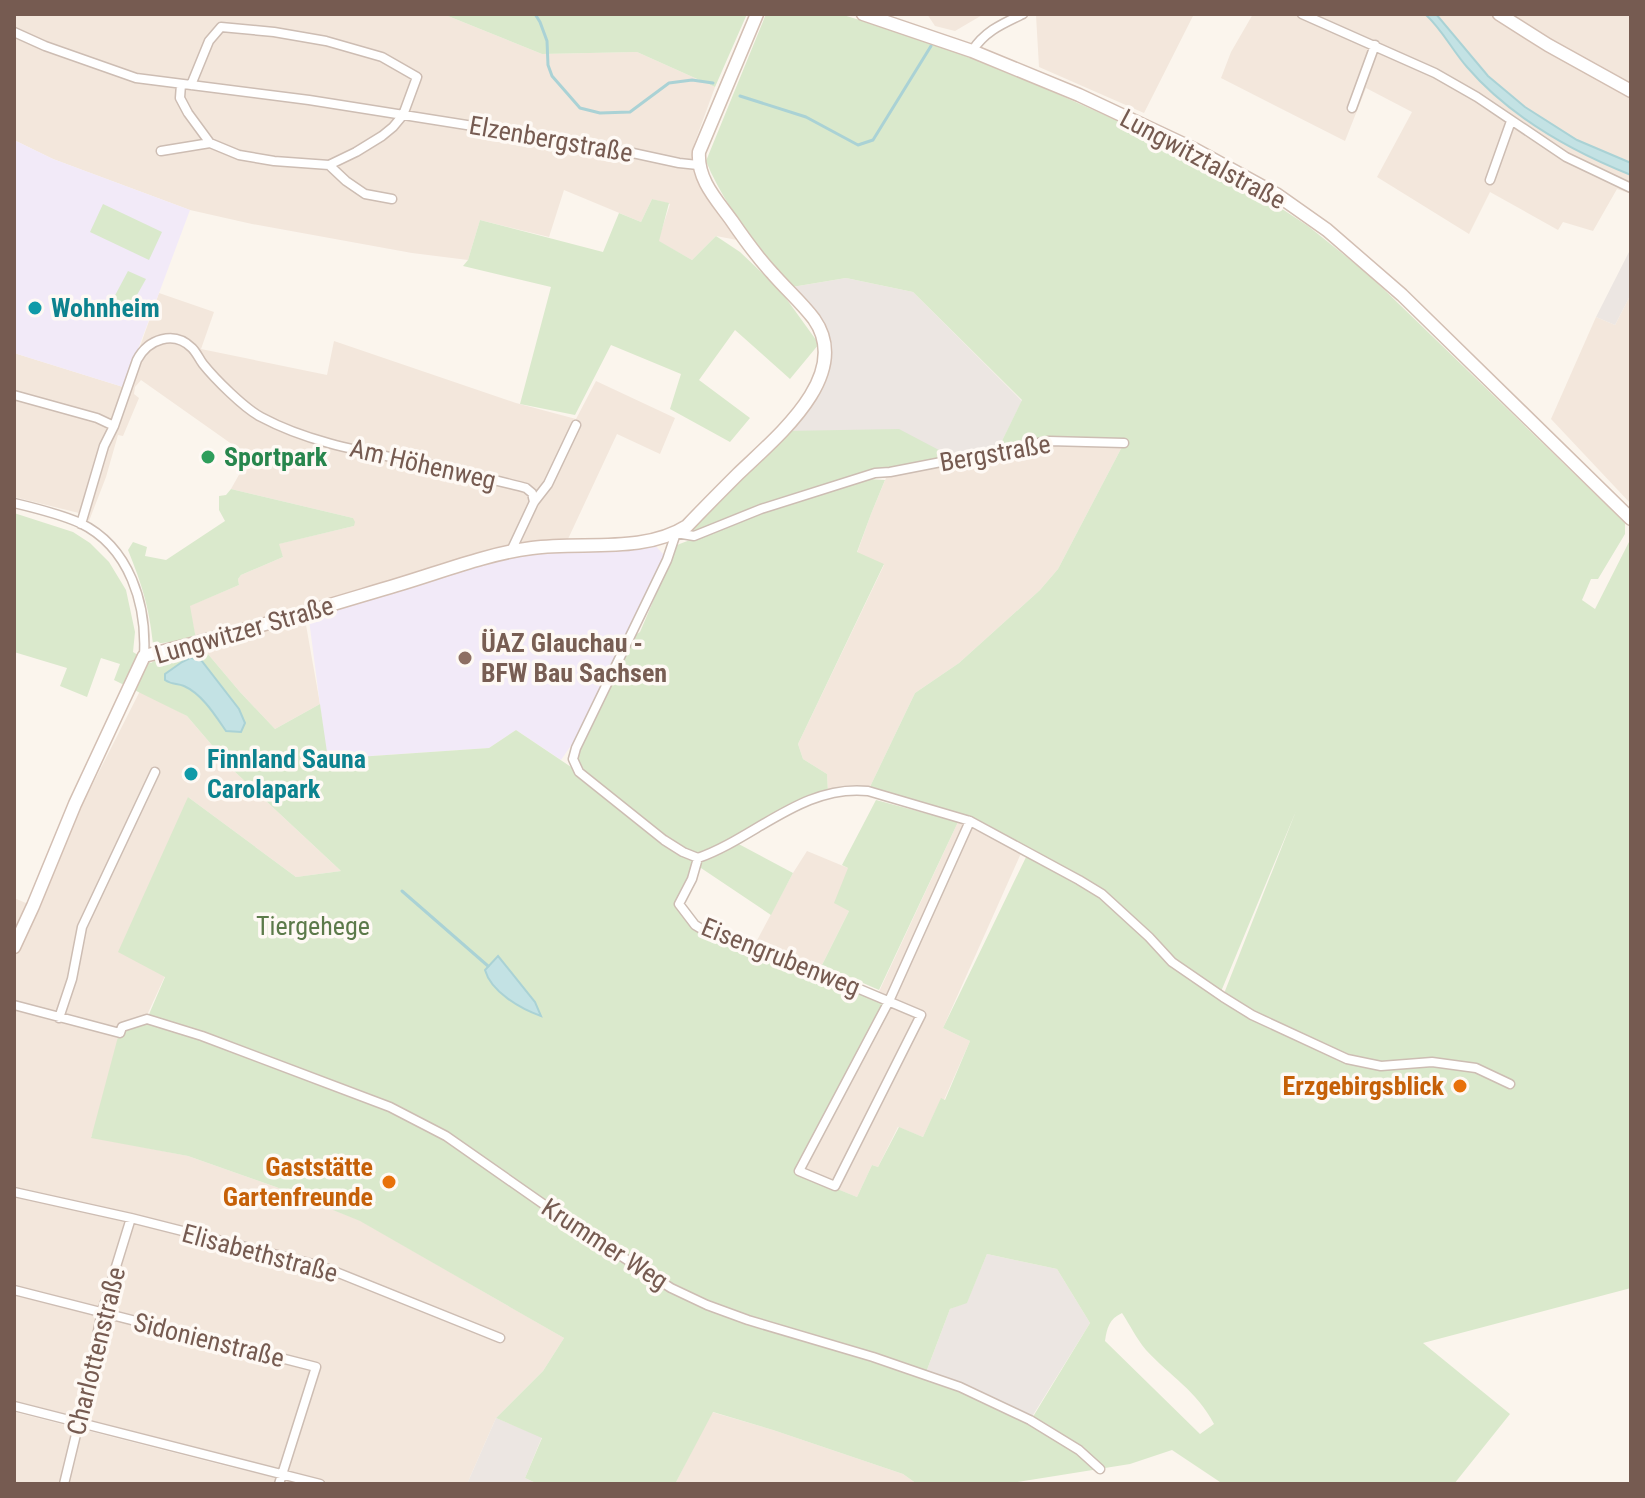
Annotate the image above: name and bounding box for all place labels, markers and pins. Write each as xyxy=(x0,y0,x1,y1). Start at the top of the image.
place label: Wohnheim xyxy=(51,293,160,323)
marker: Wohnheim xyxy=(26,299,44,317)
place label: Sportpark xyxy=(224,442,328,472)
marker: Sportpark xyxy=(199,448,217,466)
place label: ÜAZ Glauchau - BFW Bau Sachsen xyxy=(481,628,667,688)
marker: ÜAZ Glauchau - BFW Bau Sachsen xyxy=(456,649,474,667)
place label: Finnland Sauna Carolapark xyxy=(207,744,366,804)
marker: Finnland Sauna Carolapark xyxy=(182,765,200,783)
place label: Erzgebirgsblick xyxy=(1283,1071,1445,1101)
marker: Erzgebirgsblick xyxy=(1451,1077,1469,1095)
place label: Gaststätte Gartenfreunde xyxy=(223,1152,373,1212)
marker: Gaststätte Gartenfreunde xyxy=(380,1173,398,1191)

